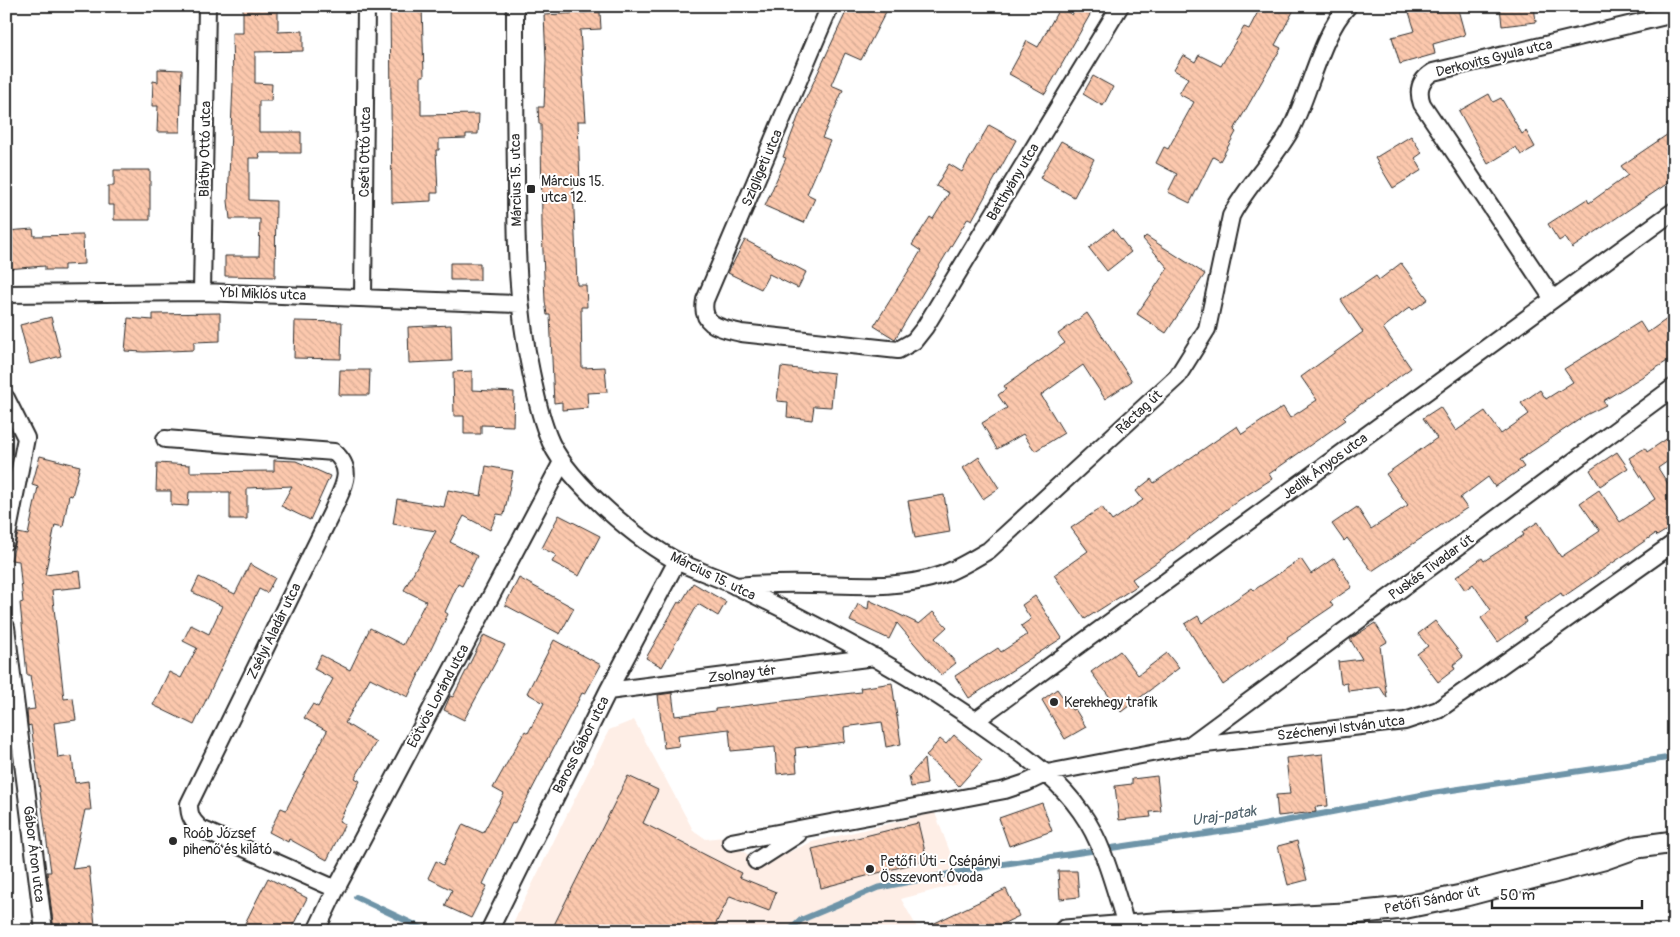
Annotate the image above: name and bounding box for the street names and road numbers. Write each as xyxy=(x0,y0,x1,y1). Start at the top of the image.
street label: Derkovits Gyula utca xyxy=(1434,35,1554,81)
street label: Bláthy Ottó utca xyxy=(196,101,214,197)
street label: Cséti Ottó utca xyxy=(356,107,374,197)
street label: Szigligeti utca xyxy=(738,127,786,209)
street label: Március 15. utca xyxy=(507,133,525,227)
street label: Batthyány utca xyxy=(983,140,1043,224)
street label: Ybl Miklós utca xyxy=(219,284,306,304)
street label: Ráctag út xyxy=(1112,386,1166,438)
street label: Jedlik Ányos utca xyxy=(1278,429,1371,503)
street label: Puskás Tivadar út xyxy=(1385,530,1477,603)
street label: Március 15. utca xyxy=(667,548,759,604)
street label: Zsélyi Aladár utca xyxy=(243,580,305,682)
street label: Eötvös Loránd utca xyxy=(404,641,472,751)
street label: Zsolnay tér xyxy=(707,661,777,687)
street label: Baross Gábor utca xyxy=(549,694,613,796)
street label: Széchenyi István utca xyxy=(1276,712,1406,744)
street label: Gábor Áron utca xyxy=(20,805,49,903)
street label: Petőfi Sándor út xyxy=(1383,882,1481,918)

